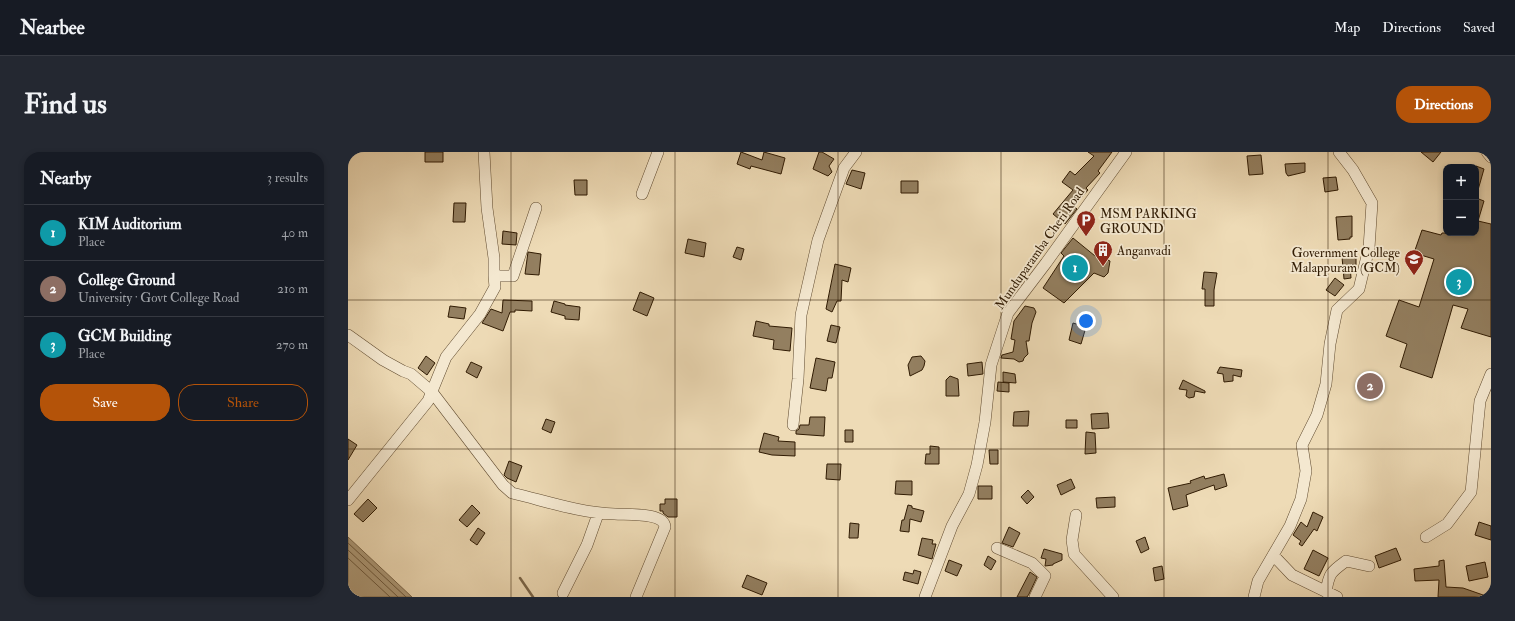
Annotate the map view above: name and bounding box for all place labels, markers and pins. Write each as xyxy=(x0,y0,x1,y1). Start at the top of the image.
place label: MSM PARKING GROUND xyxy=(1100,206,1197,237)
parking icon: MSM PARKING GROUND xyxy=(1075,209,1097,237)
building icon: Anganvadi xyxy=(1092,239,1114,267)
place label: Anganvadi xyxy=(1116,243,1172,259)
place label: Government College Malappuram (GCM) xyxy=(1291,245,1401,277)
school or university icon: Government College Malappuram (GCM) xyxy=(1403,248,1425,276)
pin: 1 xyxy=(1062,253,1088,283)
pin: 3 xyxy=(1446,267,1472,297)
pin: 2 xyxy=(1357,371,1383,401)

